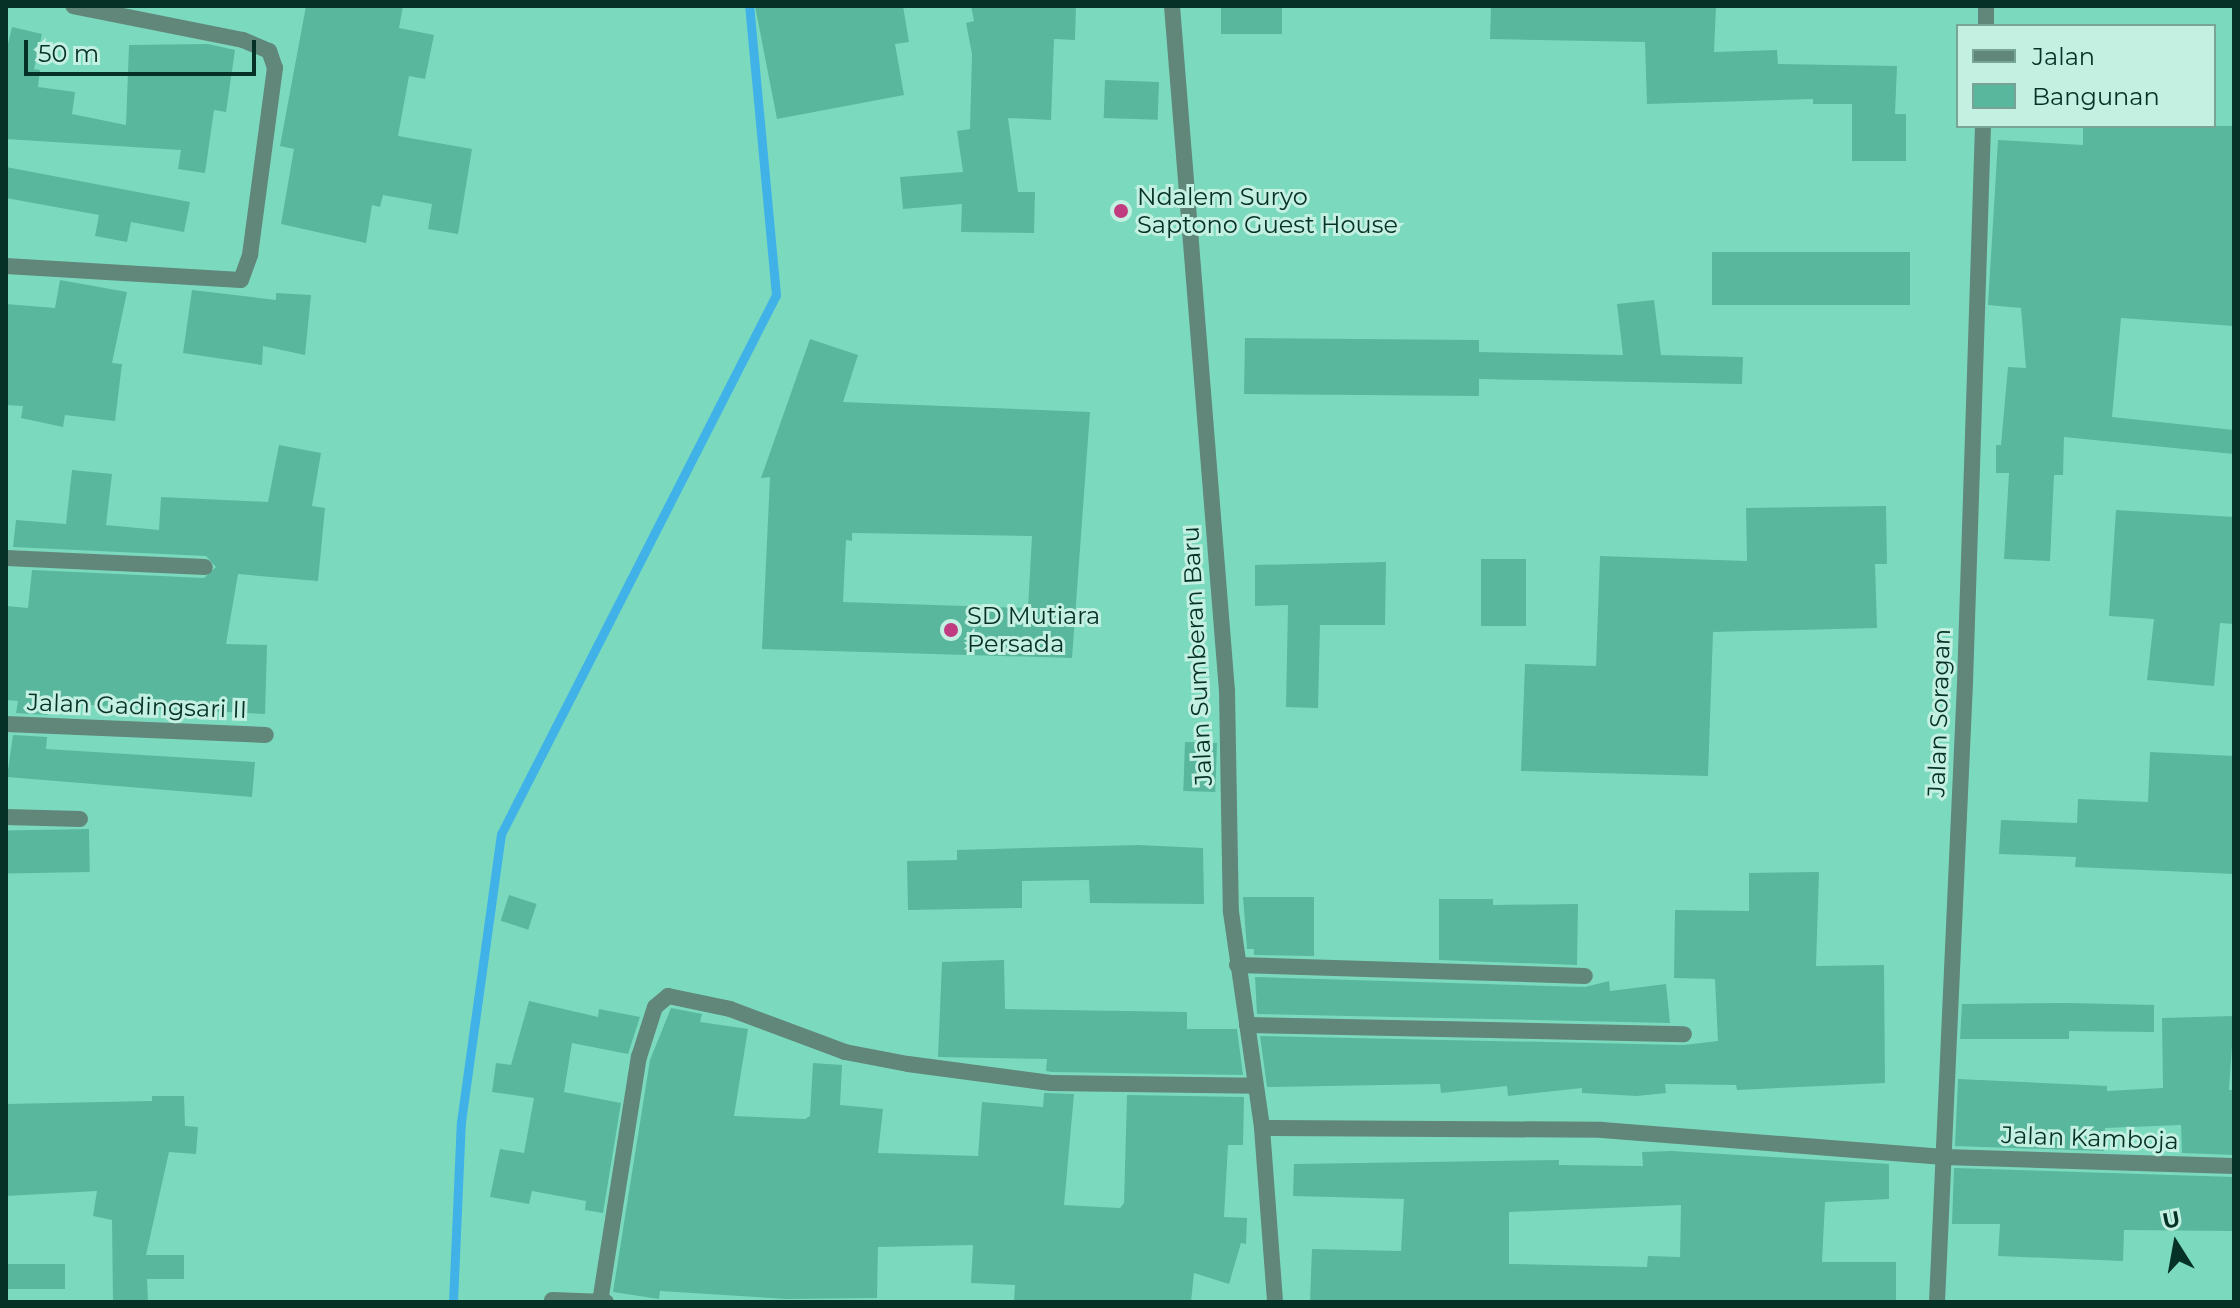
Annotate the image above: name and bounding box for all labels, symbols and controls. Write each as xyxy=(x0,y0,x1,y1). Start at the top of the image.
scale bar xyxy=(28,24,260,74)
legend xyxy=(1956,24,2216,128)
text: 50 m xyxy=(38,39,99,68)
text: Jalan xyxy=(2032,42,2095,71)
text: Bangunan xyxy=(2032,82,2160,111)
place label: Ndalem Suryo Saptono Guest House xyxy=(1137,183,1398,239)
marker: Ndalem Suryo Saptono Guest House xyxy=(1112,202,1130,220)
street label: Jalan Sumberan Baru xyxy=(1176,526,1218,786)
place label: SD Mutiara Persada xyxy=(967,602,1100,658)
marker: SD Mutiara Persada xyxy=(942,621,960,639)
street label: Jalan Soragan xyxy=(1922,628,1956,798)
street label: Jalan Gadingsari II xyxy=(27,688,247,724)
street label: Jalan Kamboja xyxy=(2001,1121,2179,1155)
north arrow xyxy=(2136,1204,2216,1284)
text: U xyxy=(2160,1205,2182,1235)

